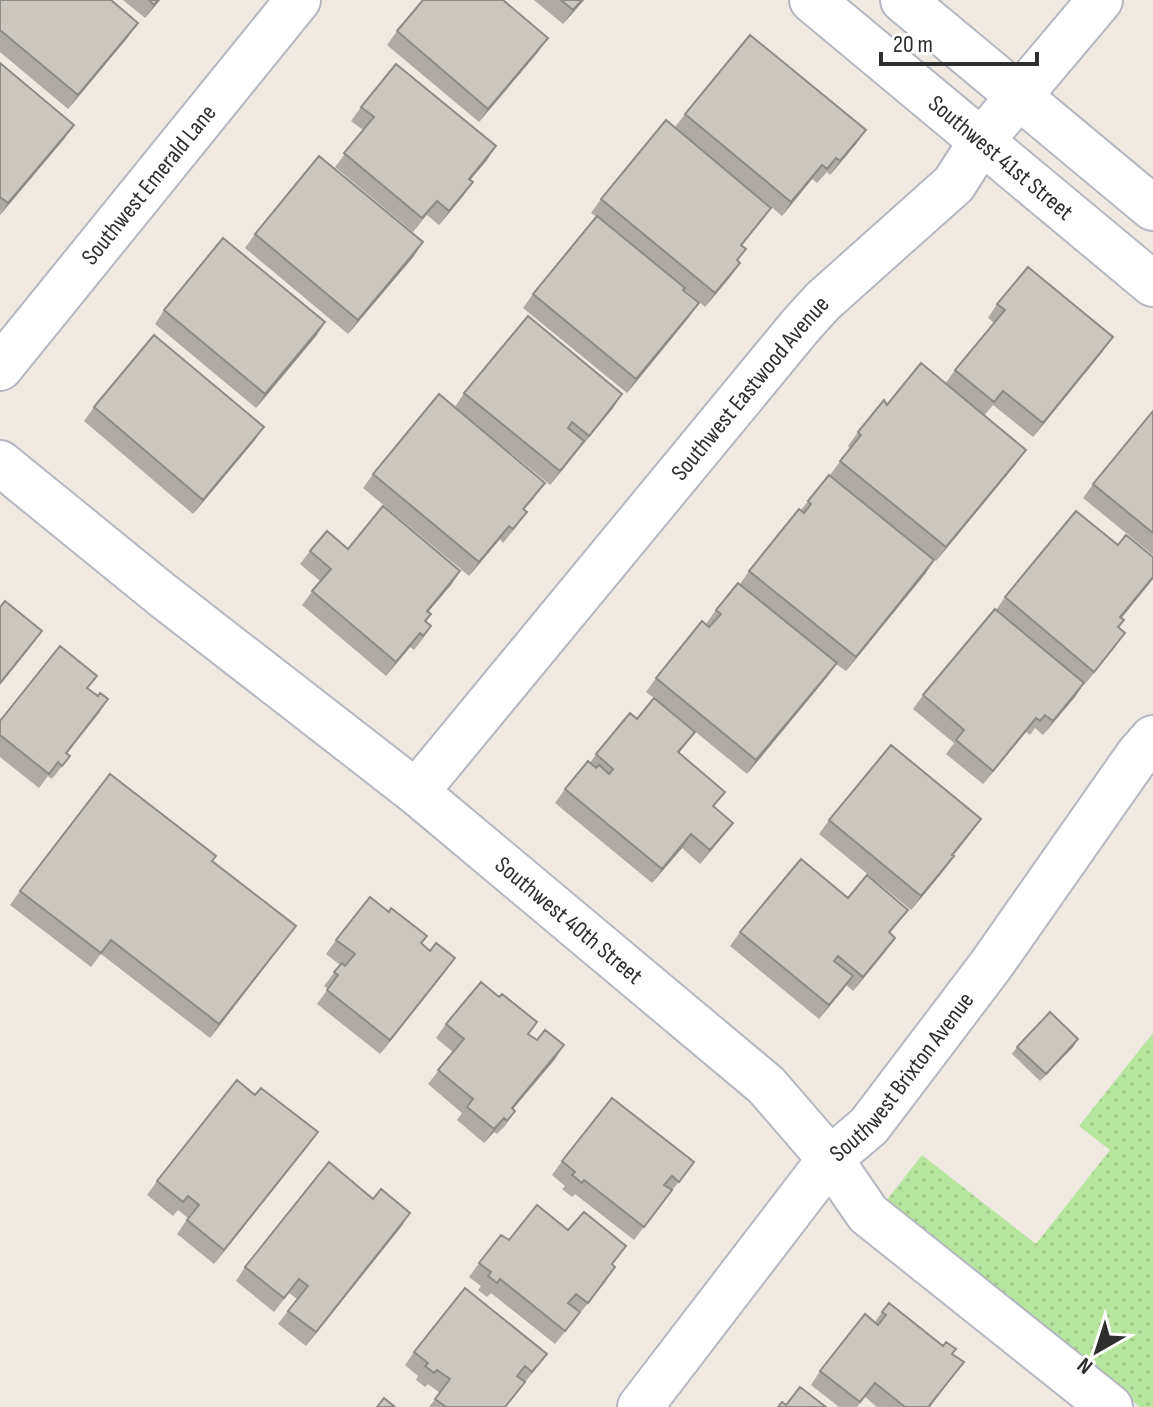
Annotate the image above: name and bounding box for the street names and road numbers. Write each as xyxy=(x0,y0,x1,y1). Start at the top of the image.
street label: Southwest 41st Street xyxy=(922,89,1079,226)
street label: Southwest Emerald Lane xyxy=(75,99,222,271)
street label: Southwest Eastwood Avenue xyxy=(665,290,835,487)
street label: Southwest 40th Street xyxy=(489,850,648,991)
street label: Southwest Brixton Avenue xyxy=(824,987,980,1168)

